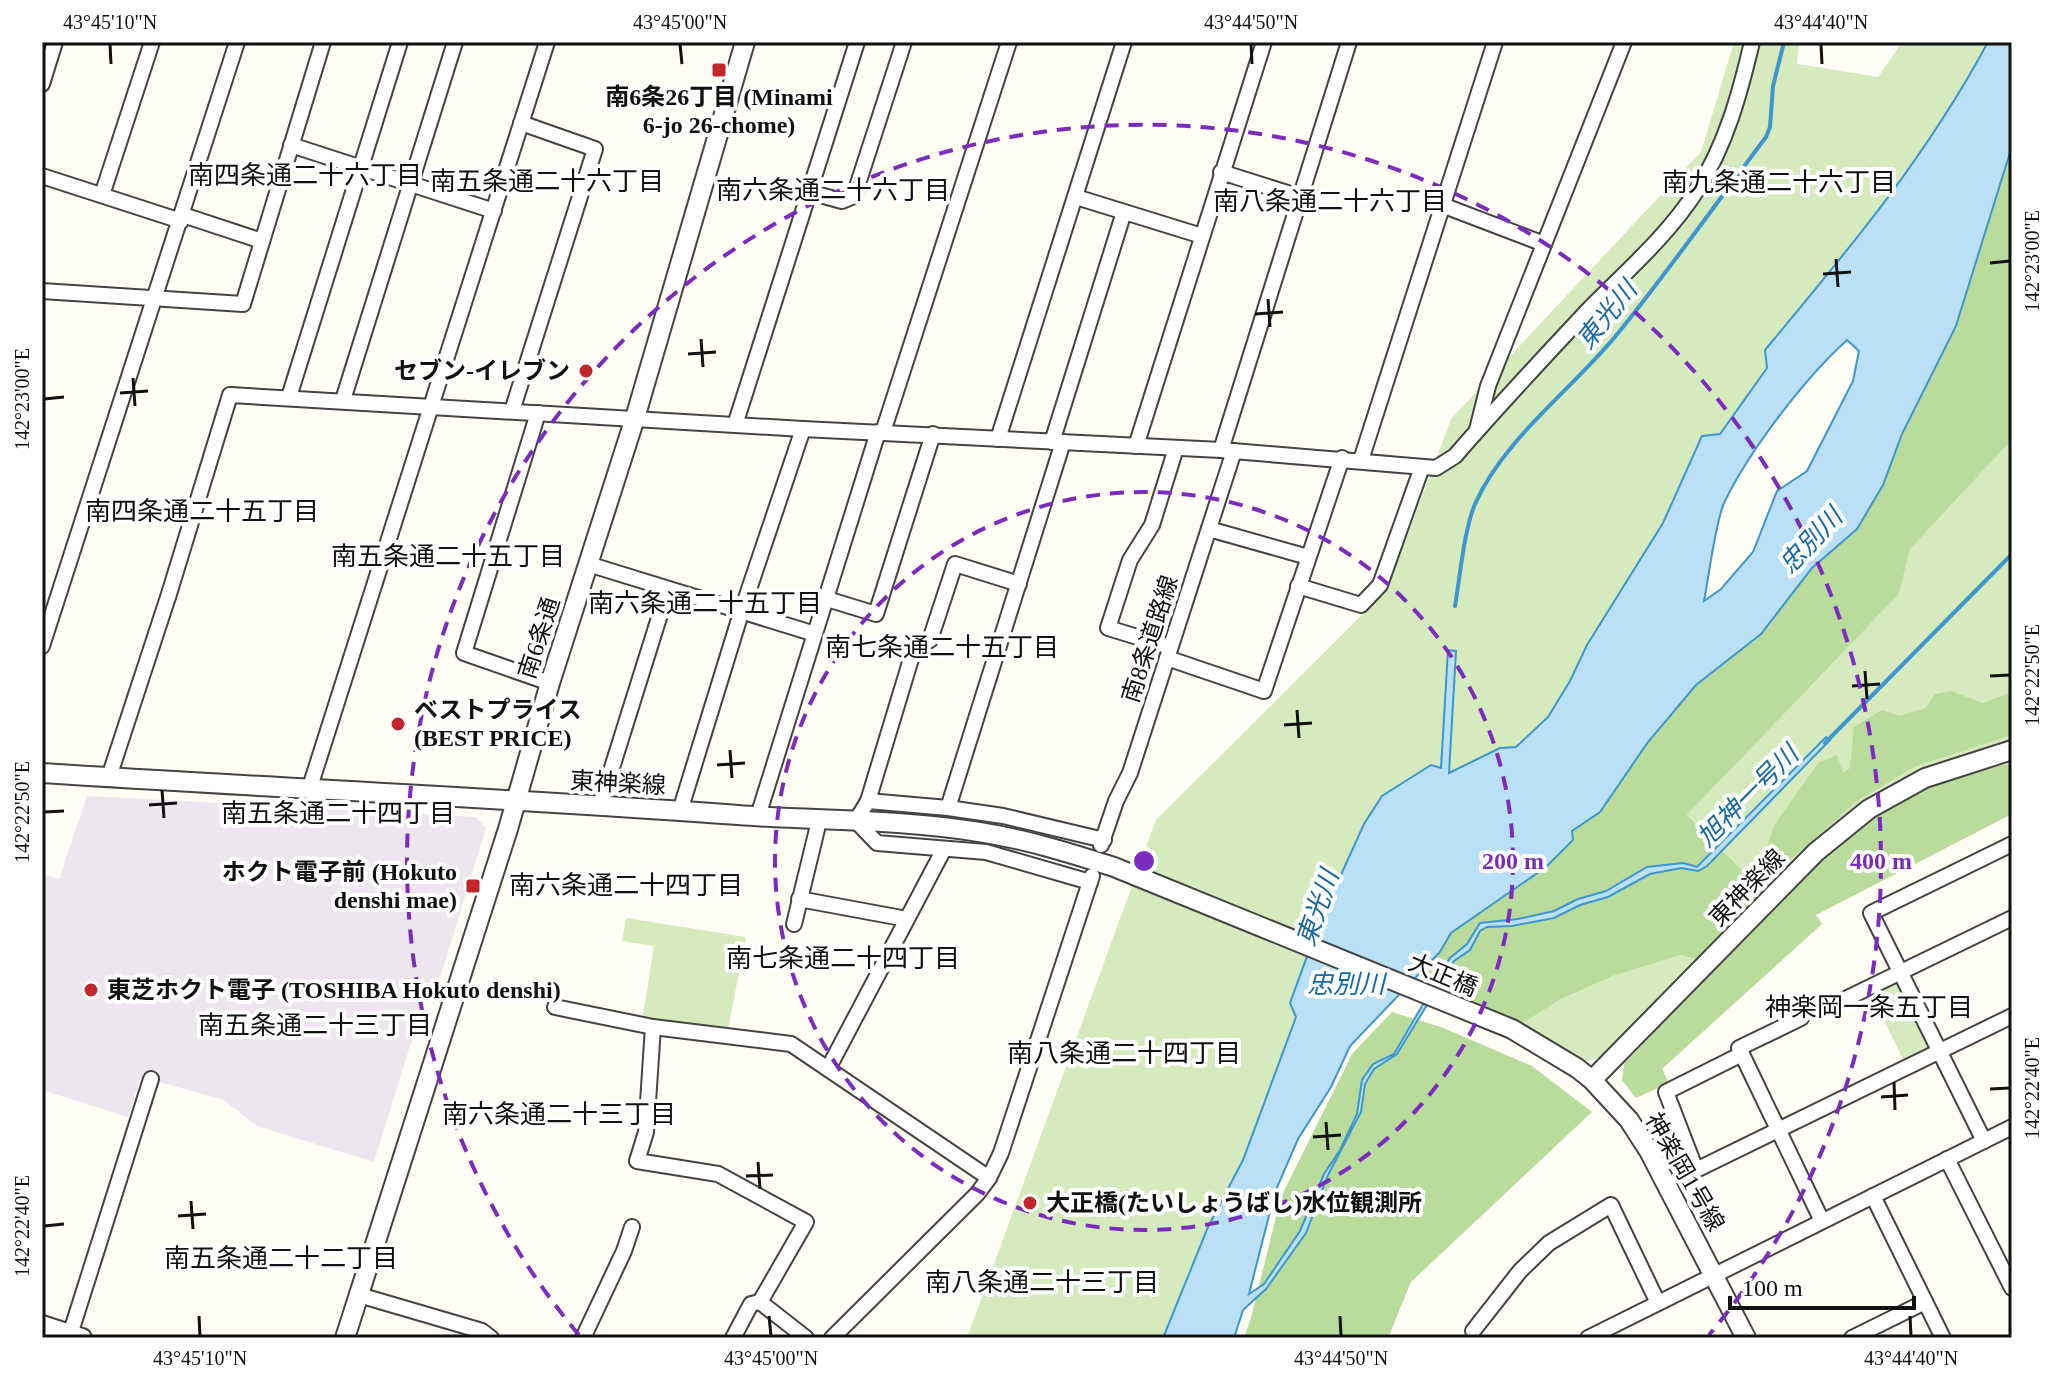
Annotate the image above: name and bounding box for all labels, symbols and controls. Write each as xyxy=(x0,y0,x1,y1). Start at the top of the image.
text: 43°45'10"N xyxy=(63,11,157,33)
text: 43°45'00"N xyxy=(633,11,727,33)
text: 43°44'50"N xyxy=(1204,11,1298,33)
text: 43°44'40"N xyxy=(1774,11,1868,33)
marker: 南6条26丁目 (Minami 6-jo 26-chome) xyxy=(710,61,728,79)
place label: 南6条26丁目 (Minami 6-jo 26-chome) xyxy=(605,84,833,138)
district label: 南四条通二十六丁目 xyxy=(188,161,422,190)
district label: 南五条通二十六丁目 xyxy=(430,167,664,196)
district label: 南九条通二十六丁目 xyxy=(1662,168,1896,197)
district label: 南六条通二十六丁目 xyxy=(716,176,950,205)
district label: 南八条通二十六丁目 xyxy=(1213,187,1447,216)
text: 142°23'00"E xyxy=(2021,210,2043,312)
water label: 東光川 xyxy=(1571,273,1645,354)
text: 142°23'00"E xyxy=(11,348,33,450)
place label: セブン-イレブン xyxy=(394,358,570,384)
marker: セブン-イレブン xyxy=(577,362,595,380)
district label: 南四条通二十五丁目 xyxy=(85,497,319,526)
water label: 忠別川 xyxy=(1774,500,1850,579)
district label: 南五条通二十五丁目 xyxy=(331,542,565,571)
street label: 南8条道路線 xyxy=(1117,572,1183,706)
district label: 南六条通二十五丁目 xyxy=(588,589,822,618)
street label: 南6条通 xyxy=(514,594,564,682)
text: 142°22'50"E xyxy=(2021,624,2043,726)
district label: 南七条通二十五丁目 xyxy=(825,633,1059,662)
place label: ベストプライス (BEST PRICE) xyxy=(414,697,582,751)
marker: ベストプライス (BEST PRICE) xyxy=(389,715,407,733)
water label: 旭神一号川 xyxy=(1692,738,1806,852)
text: 142°22'50"E xyxy=(11,761,33,863)
street label: 東神楽線 xyxy=(569,768,667,798)
district label: 南五条通二十四丁目 xyxy=(221,799,455,828)
street label: 東神楽線 xyxy=(1704,844,1790,932)
centre of rings xyxy=(1130,847,1158,875)
text: 200 m xyxy=(1482,848,1544,874)
text: 400 m xyxy=(1850,848,1912,874)
place label: ホクト電子前 (Hokuto denshi mae) xyxy=(222,859,457,913)
water label: 東光川 xyxy=(1292,864,1345,950)
district label: 南六条通二十四丁目 xyxy=(509,871,743,900)
marker: ホクト電子前 (Hokuto denshi mae) xyxy=(464,877,482,895)
district label: 南七条通二十四丁目 xyxy=(726,944,960,973)
street label: 大正橋 xyxy=(1405,949,1481,1001)
water label: 忠別川 xyxy=(1307,970,1388,999)
place label: 東芝ホクト電子 (TOSHIBA Hokuto denshi) xyxy=(107,977,561,1003)
marker: 東芝ホクト電子 (TOSHIBA Hokuto denshi) xyxy=(82,981,100,999)
district label: 神楽岡一条五丁目 xyxy=(1765,993,1973,1022)
district label: 南五条通二十三丁目 xyxy=(198,1011,432,1040)
text: 142°22'40"E xyxy=(2021,1037,2043,1139)
district label: 南八条通二十四丁目 xyxy=(1007,1039,1241,1068)
district label: 南六条通二十三丁目 xyxy=(442,1100,676,1129)
street label: 神楽岡1号線 xyxy=(1641,1108,1729,1236)
text: 142°22'40"E xyxy=(11,1175,33,1277)
place label: 大正橋(たいしょうばし)水位観測所 xyxy=(1046,1190,1422,1216)
marker: 大正橋(たいしょうばし)水位観測所 xyxy=(1021,1194,1039,1212)
district label: 南五条通二十二丁目 xyxy=(164,1244,398,1273)
scale bar xyxy=(1730,1260,1914,1310)
district label: 南八条通二十三丁目 xyxy=(925,1268,1159,1297)
text: 100 m xyxy=(1742,1275,1803,1301)
text: 43°45'10"N xyxy=(153,1347,247,1369)
text: 43°45'00"N xyxy=(724,1347,818,1369)
text: 43°44'50"N xyxy=(1294,1347,1388,1369)
text: 43°44'40"N xyxy=(1864,1347,1958,1369)

